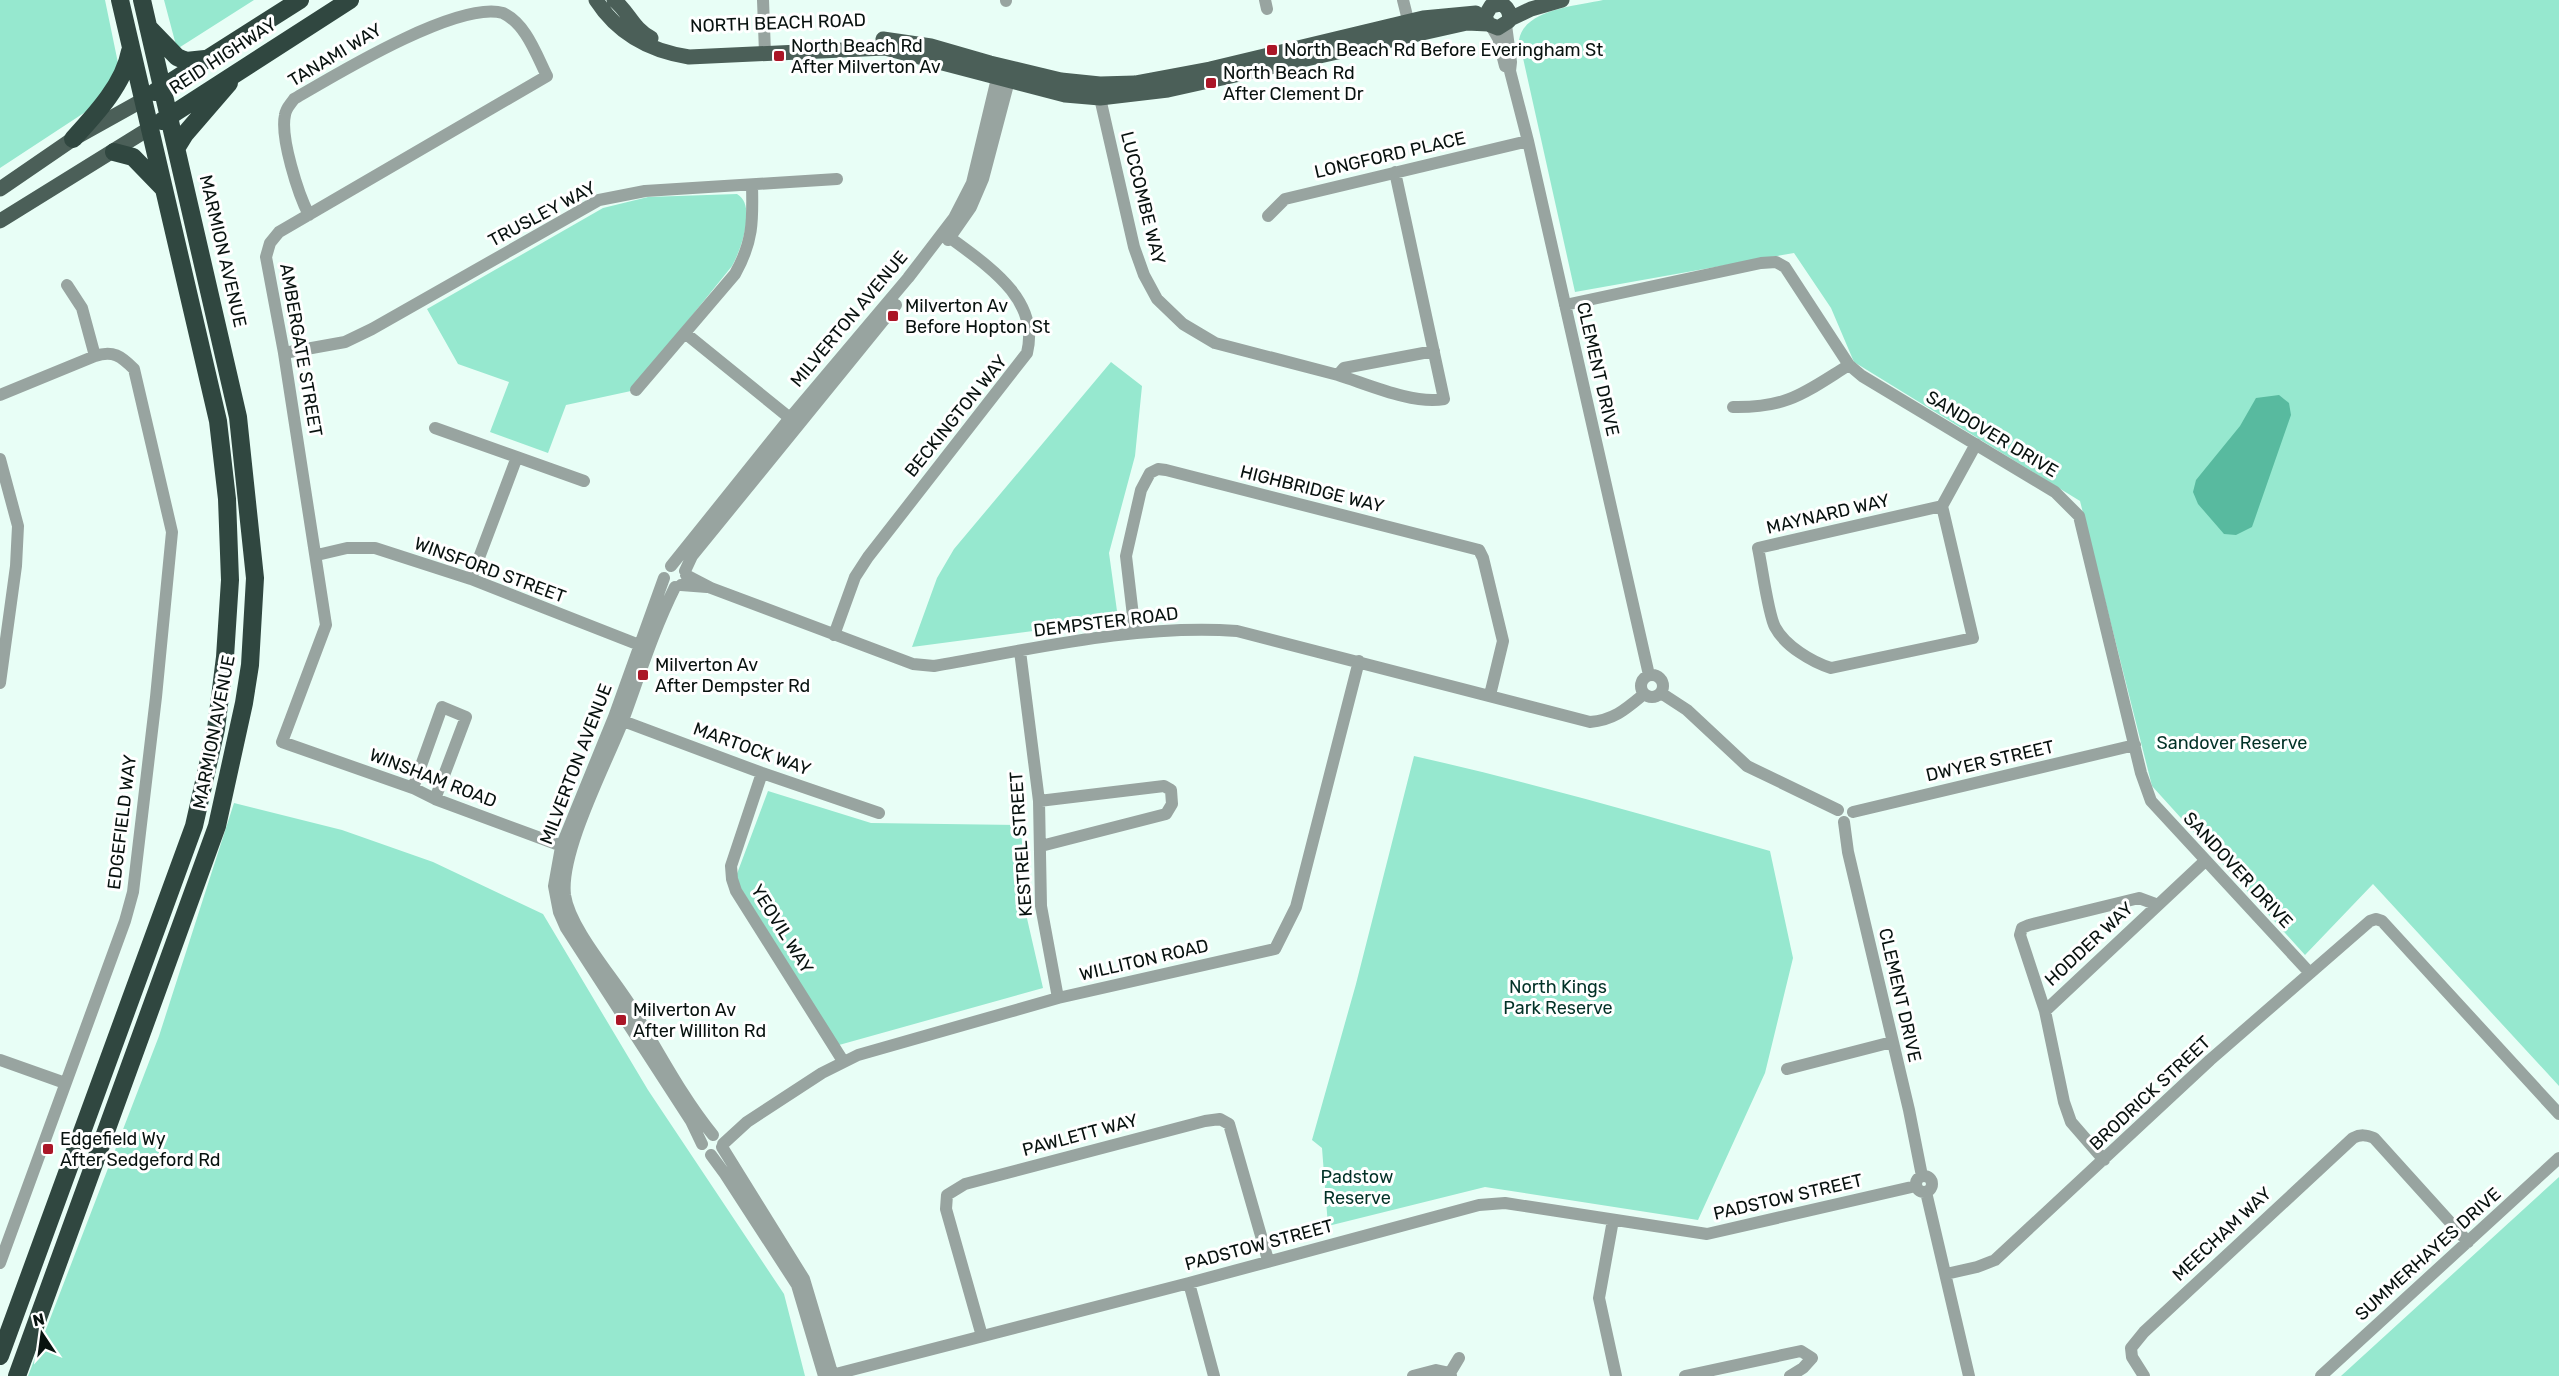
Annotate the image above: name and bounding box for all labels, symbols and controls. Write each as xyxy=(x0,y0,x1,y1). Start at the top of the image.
street label: NORTH BEACH ROAD xyxy=(690,9,866,37)
street label: REID HIGHWAY xyxy=(165,13,281,99)
street label: TANAMI WAY xyxy=(284,18,386,92)
place label: North Beach Rd After Milverton Av xyxy=(791,35,941,78)
place label: North Beach Rd Before Everingham St xyxy=(1284,39,1603,61)
marker: North Beach Rd Before Everingham St xyxy=(1265,43,1279,57)
marker: North Beach Rd After Milverton Av xyxy=(772,49,786,63)
place label: North Beach Rd After Clement Dr xyxy=(1223,62,1364,105)
marker: North Beach Rd After Clement Dr xyxy=(1204,76,1218,90)
street label: LONGFORD PLACE xyxy=(1312,127,1468,183)
street label: LUCCOMBE WAY xyxy=(1116,129,1170,267)
street label: MARMION AVENUE xyxy=(195,173,251,329)
street label: TRUSLEY WAY xyxy=(484,176,600,252)
street label: MILVERTON AVENUE xyxy=(786,247,912,391)
street label: AMBERGATE STREET xyxy=(275,262,327,438)
place label: Milverton Av Before Hopton St xyxy=(905,295,1050,338)
street label: CLEMENT DRIVE xyxy=(1572,300,1624,438)
marker: Milverton Av Before Hopton St xyxy=(886,309,900,323)
street label: BECKINGTON WAY xyxy=(900,350,1012,481)
street label: SANDOVER DRIVE xyxy=(1922,386,2062,482)
street label: HIGHBRIDGE WAY xyxy=(1238,460,1387,518)
street label: MAYNARD WAY xyxy=(1764,489,1892,539)
street label: WINSFORD STREET xyxy=(411,532,569,608)
street label: DEMPSTER ROAD xyxy=(1032,602,1180,642)
street label: MARMION AVENUE xyxy=(188,653,240,811)
place label: Milverton Av After Dempster Rd xyxy=(655,654,810,697)
marker: Milverton Av After Dempster Rd xyxy=(636,668,650,682)
street label: MILVERTON AVENUE xyxy=(535,680,617,848)
street label: MARTOCK WAY xyxy=(690,718,814,781)
park label: Sandover Reserve xyxy=(2157,732,2307,754)
street label: DWYER STREET xyxy=(1924,736,2056,786)
street label: WINSHAM ROAD xyxy=(366,744,500,812)
street label: EDGEFIELD WAY xyxy=(103,753,141,891)
street label: KESTREL STREET xyxy=(1005,771,1037,917)
street label: SANDOVER DRIVE xyxy=(2179,807,2297,933)
street label: YEOVIL WAY xyxy=(746,880,818,978)
street label: HODDER WAY xyxy=(2040,897,2138,991)
street label: CLEMENT DRIVE xyxy=(1874,926,1926,1064)
street label: WILLITON ROAD xyxy=(1077,934,1211,986)
park label: North Kings Park Reserve xyxy=(1503,976,1613,1019)
place label: Milverton Av After Williton Rd xyxy=(633,999,766,1042)
marker: Milverton Av After Williton Rd xyxy=(614,1013,628,1027)
street label: BRODRICK STREET xyxy=(2085,1031,2215,1155)
street label: PAWLETT WAY xyxy=(1020,1109,1141,1161)
place label: Edgefield Wy After Sedgeford Rd xyxy=(60,1128,221,1171)
marker: Edgefield Wy After Sedgeford Rd xyxy=(41,1142,55,1156)
park label: Padstow Reserve xyxy=(1321,1166,1393,1209)
street label: PADSTOW STREET xyxy=(1711,1169,1865,1225)
street label: MEECHAM WAY xyxy=(2168,1182,2276,1286)
street label: SUMMERHAYES DRIVE xyxy=(2351,1183,2505,1325)
street label: PADSTOW STREET xyxy=(1182,1215,1336,1275)
north arrow xyxy=(12,1304,72,1364)
text: N xyxy=(31,1309,46,1330)

